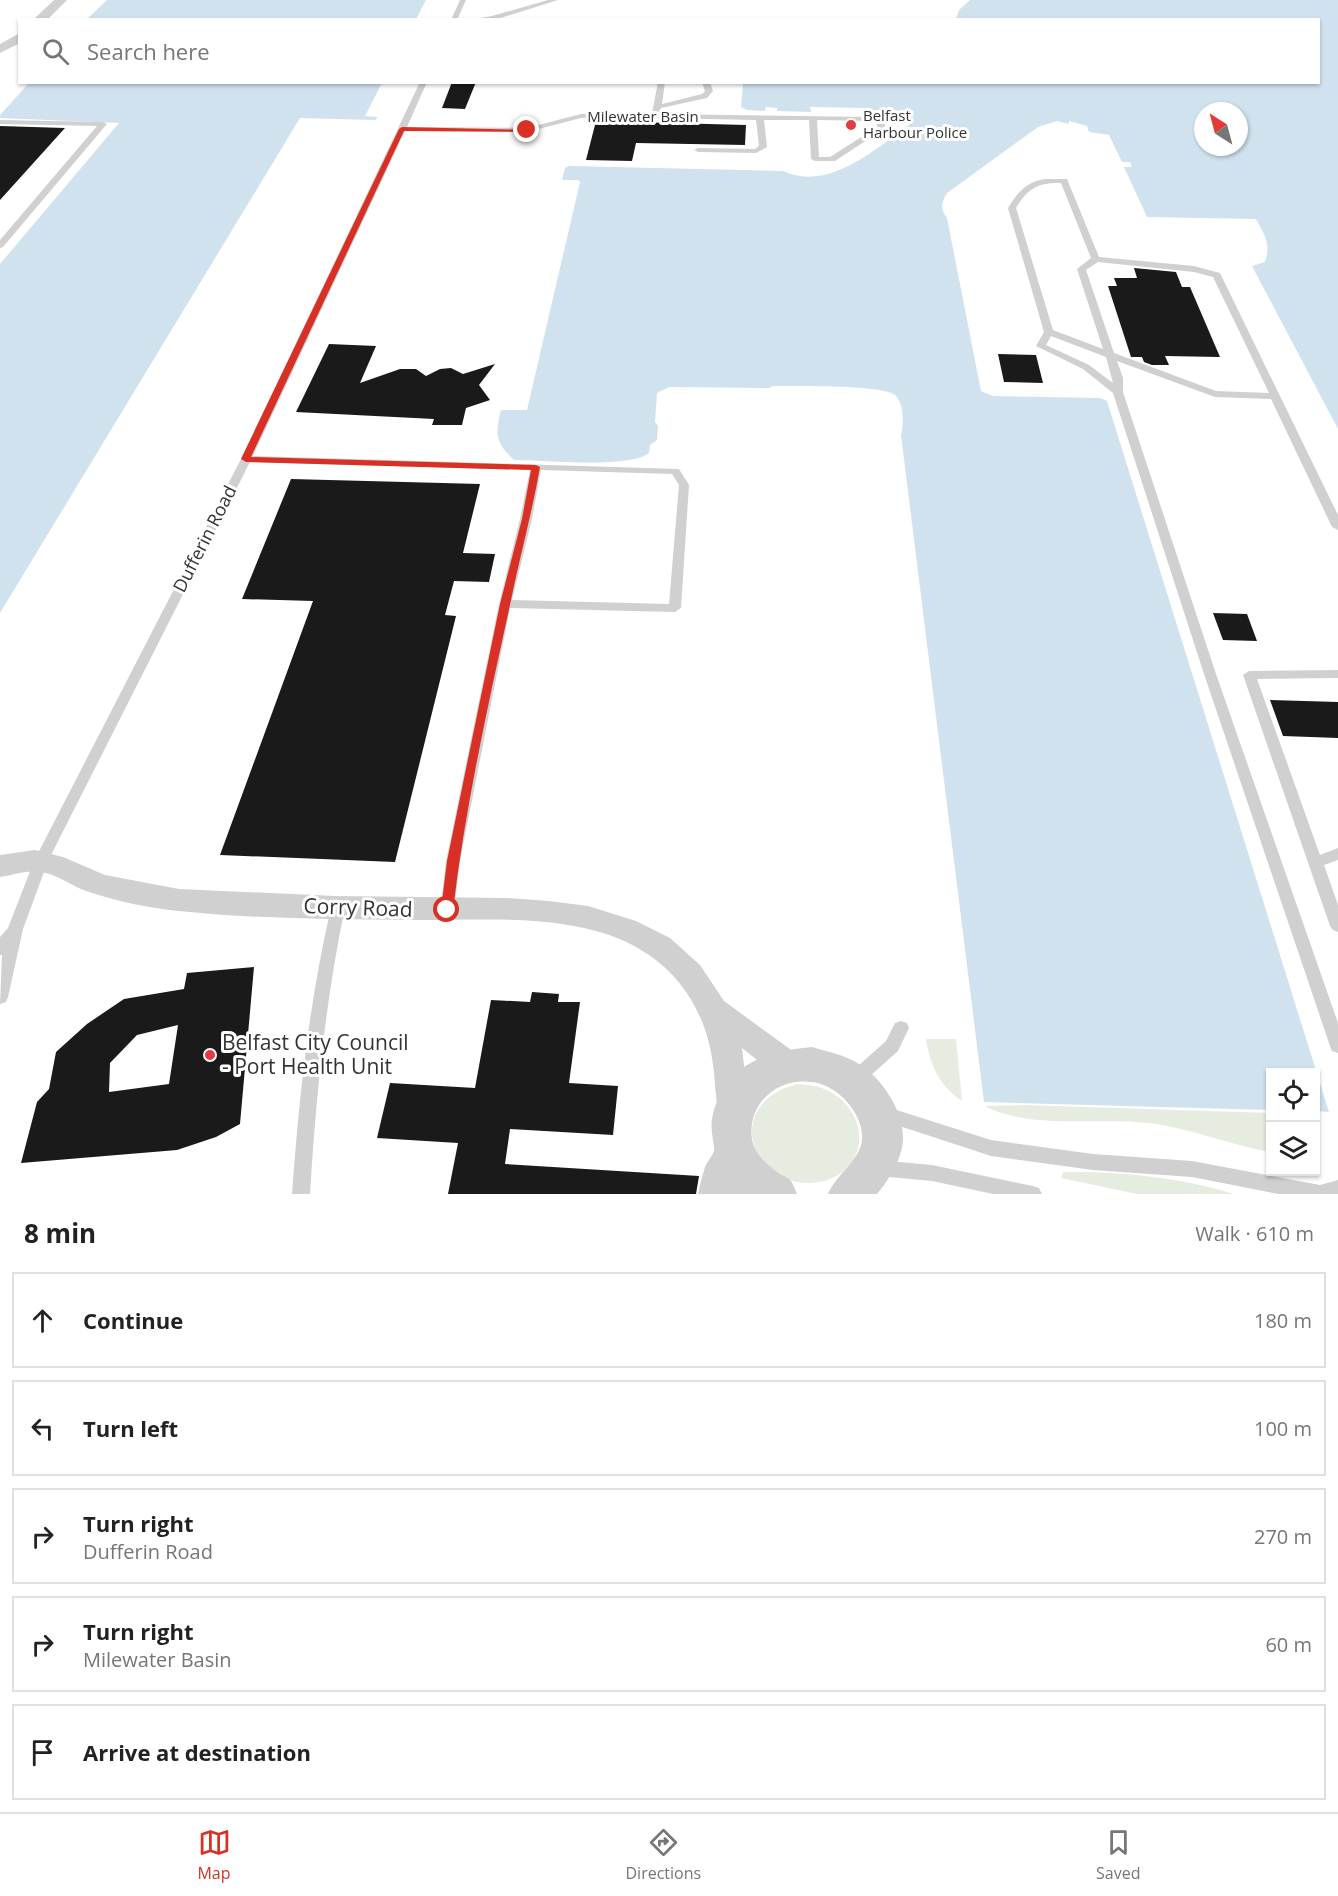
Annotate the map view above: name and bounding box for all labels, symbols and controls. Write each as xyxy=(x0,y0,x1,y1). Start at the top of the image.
search box xyxy=(18,18,1320,84)
icon: search xyxy=(39,35,72,68)
text: Search here xyxy=(87,36,210,66)
north arrow xyxy=(1194,102,1248,156)
place label: Belfast Harbour Police xyxy=(863,105,967,142)
street label: Milewater Basin xyxy=(587,106,699,126)
route end xyxy=(513,116,539,142)
marker: Belfast Harbour Police xyxy=(844,118,858,132)
street label: Dufferin Road xyxy=(167,481,241,596)
street label: Corry Road xyxy=(303,891,413,923)
route start xyxy=(433,896,459,922)
place label: Belfast City Council - Port Health Unit xyxy=(222,1028,409,1080)
marker: Belfast City Council - Port Health Unit xyxy=(203,1048,217,1062)
map controls xyxy=(1266,1068,1320,1176)
button: locate xyxy=(1266,1068,1320,1122)
button: layers xyxy=(1266,1122,1320,1176)
text: 8 min xyxy=(24,1215,96,1251)
text: Walk · 610 m xyxy=(1195,1220,1314,1247)
icon: ahead xyxy=(26,1304,59,1337)
text: Continue xyxy=(83,1305,183,1335)
text: 180 m xyxy=(1254,1307,1312,1334)
icon: left xyxy=(26,1412,59,1445)
text: Turn left xyxy=(83,1413,178,1443)
text: 100 m xyxy=(1254,1415,1312,1442)
text: Turn right xyxy=(83,1508,194,1538)
icon: right xyxy=(26,1520,59,1553)
text: 270 m xyxy=(1254,1523,1312,1550)
text: Dufferin Road xyxy=(83,1538,213,1565)
text: Turn right xyxy=(83,1616,194,1646)
icon: right xyxy=(26,1628,59,1661)
text: 60 m xyxy=(1265,1631,1312,1658)
text: Milewater Basin xyxy=(83,1646,232,1673)
icon: arrive xyxy=(26,1736,59,1769)
text: Arrive at destination xyxy=(83,1737,311,1767)
tab: Map xyxy=(197,1826,231,1884)
tab: Directions xyxy=(625,1826,701,1884)
tab: Saved xyxy=(1096,1826,1141,1884)

